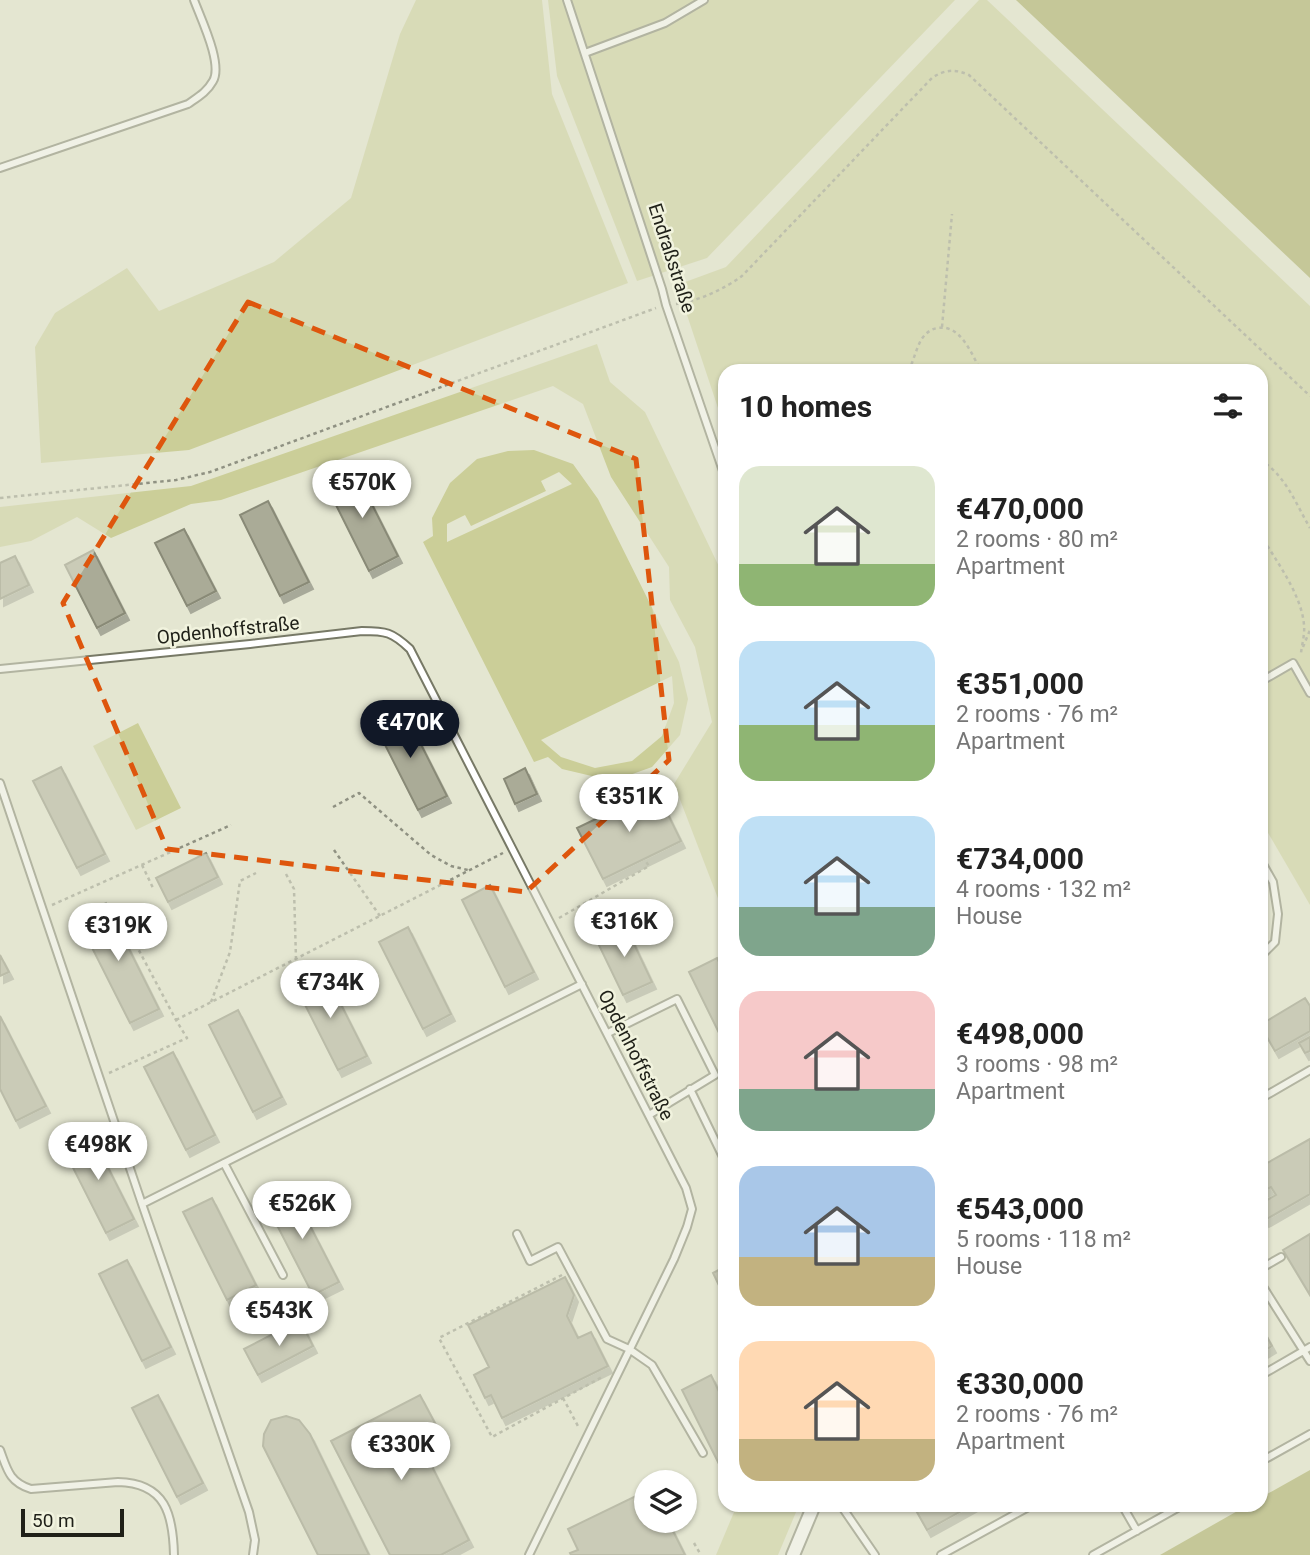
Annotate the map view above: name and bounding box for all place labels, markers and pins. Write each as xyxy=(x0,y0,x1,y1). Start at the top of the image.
pin: €570K xyxy=(313,461,411,520)
pin: €470K xyxy=(361,700,459,760)
pin: €351K xyxy=(580,774,678,834)
pin: €316K xyxy=(575,900,673,959)
pin: €319K xyxy=(69,904,167,963)
pin: €734K xyxy=(281,960,379,1020)
pin: €498K xyxy=(49,1122,147,1182)
pin: €526K xyxy=(253,1182,351,1241)
pin: €543K xyxy=(230,1288,328,1348)
pin: €330K xyxy=(352,1422,450,1482)

